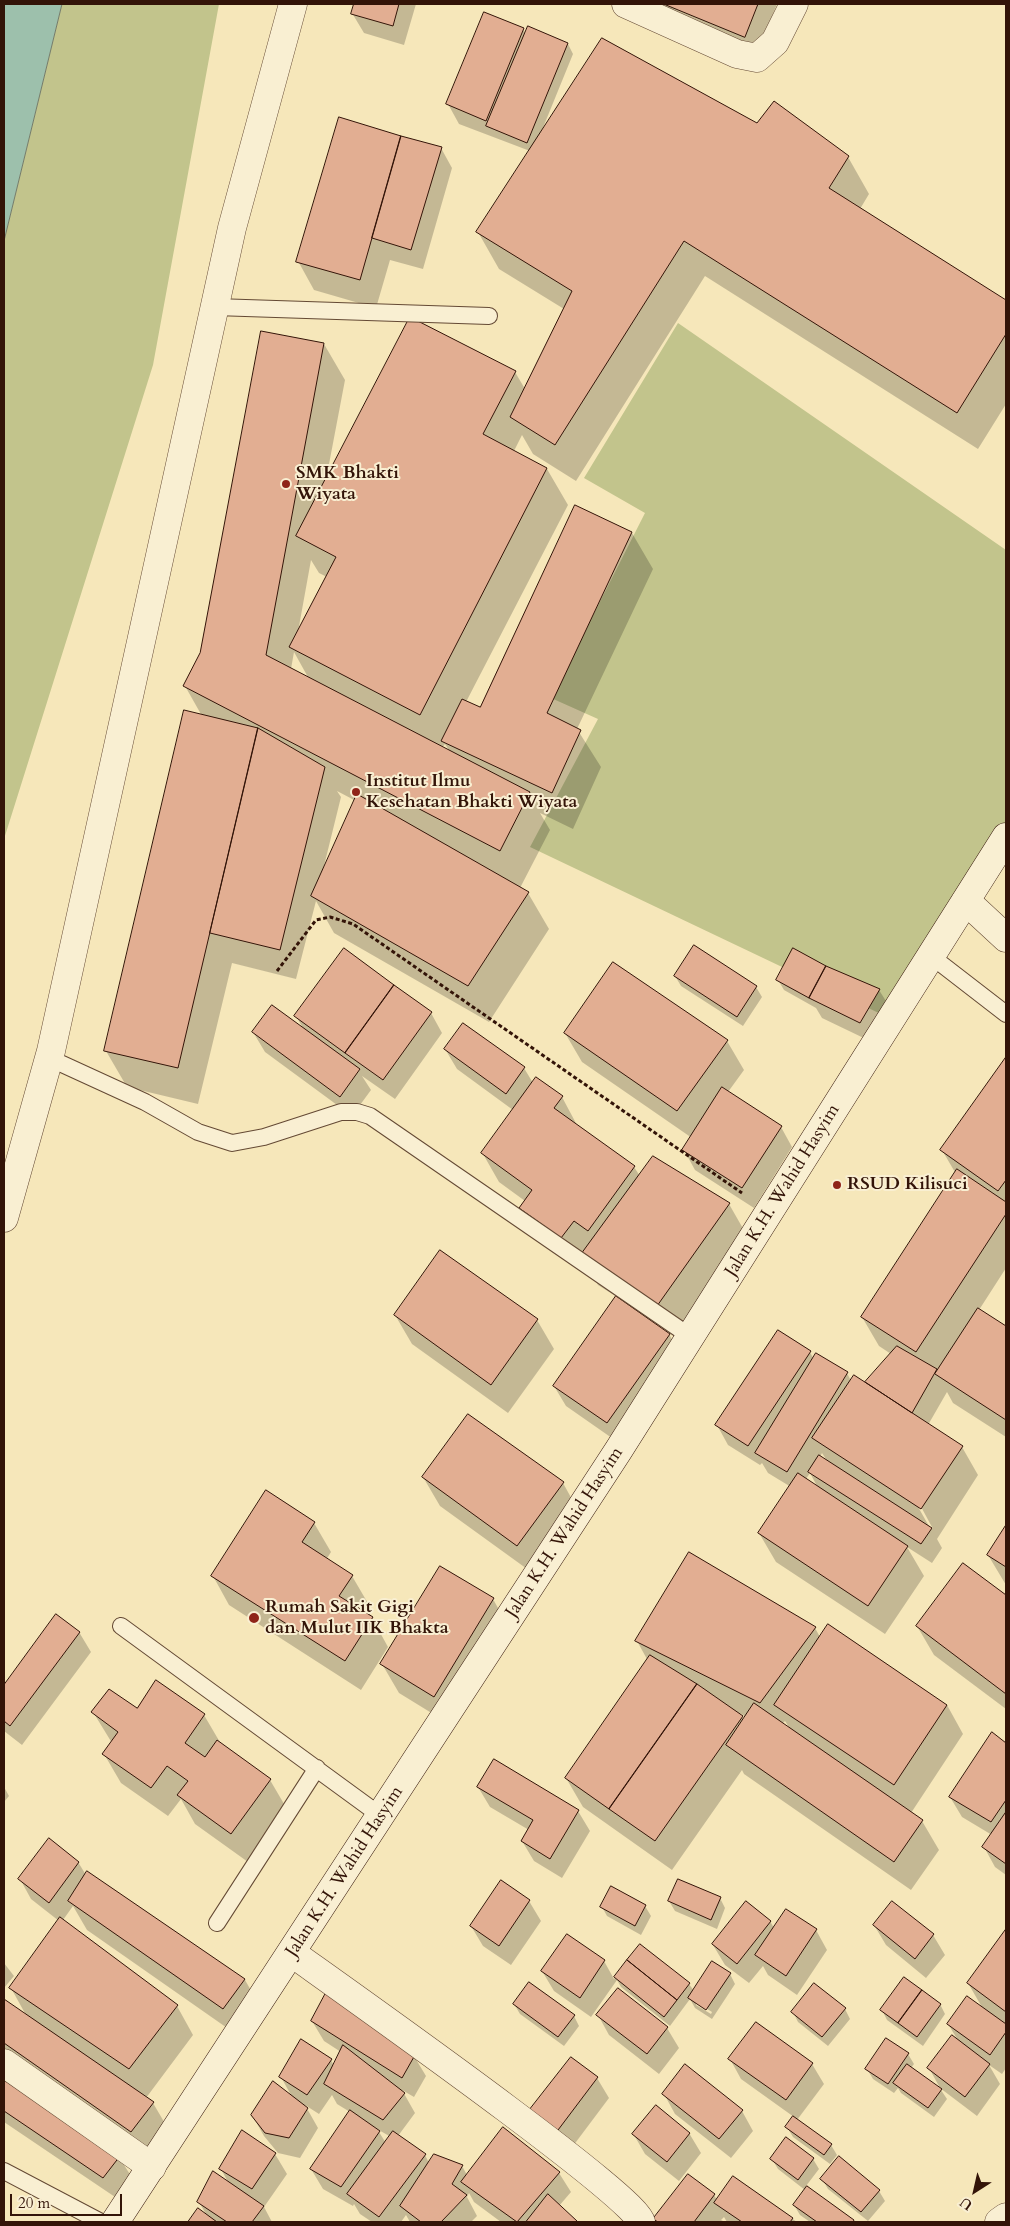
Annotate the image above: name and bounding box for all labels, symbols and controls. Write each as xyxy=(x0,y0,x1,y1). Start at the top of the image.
place label: SMK Bhakti Wiyata xyxy=(296,463,399,506)
marker: SMK Bhakti Wiyata xyxy=(280,478,292,490)
place label: Institut Ilmu Kesehatan Bhakti Wiyata xyxy=(366,771,578,814)
marker: Institut Ilmu Kesehatan Bhakti Wiyata xyxy=(350,786,362,798)
street label: Jalan K.H. Wahid Hasyim xyxy=(721,1101,845,1281)
place label: RSUD Kilisuci xyxy=(847,1174,968,1196)
marker: RSUD Kilisuci xyxy=(831,1179,843,1191)
street label: Jalan K.H. Wahid Hasyim xyxy=(502,1444,628,1622)
place label: Rumah Sakit Gigi dan Mulut IIK Bhakta xyxy=(265,1597,449,1640)
marker: Rumah Sakit Gigi dan Mulut IIK Bhakta xyxy=(247,1611,261,1625)
street label: Jalan K.H. Wahid Hasyim xyxy=(282,1783,408,1961)
north arrow xyxy=(950,2166,1000,2216)
scale bar xyxy=(12,2184,125,2216)
text: 20 m xyxy=(18,2193,50,2213)
text: U xyxy=(956,2193,976,2215)

